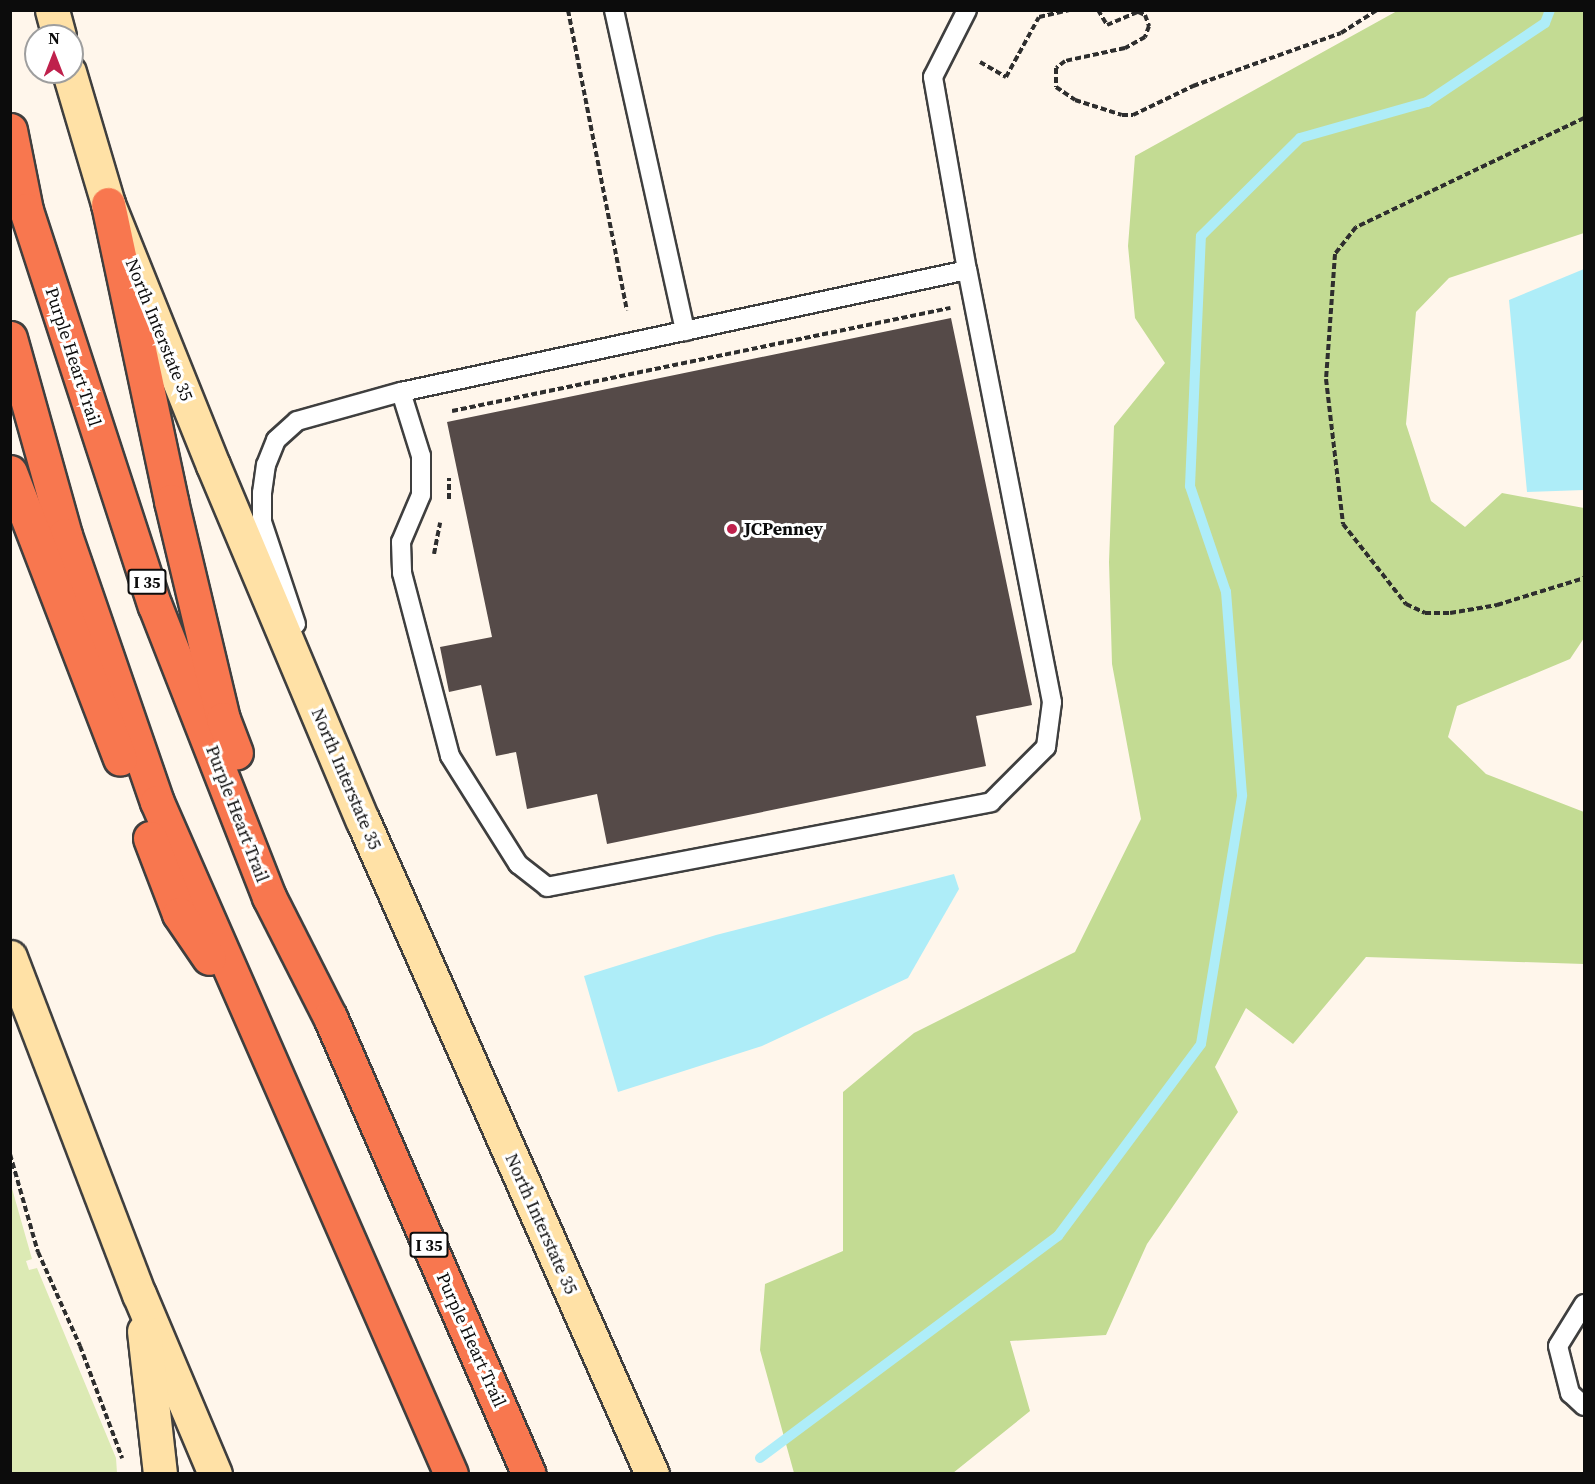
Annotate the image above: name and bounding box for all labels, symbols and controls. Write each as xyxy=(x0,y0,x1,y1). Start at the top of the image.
north arrow xyxy=(24,24,84,84)
text: N xyxy=(48,27,60,49)
street label: North Interstate 35 xyxy=(121,256,197,404)
street label: Purple Heart Trail xyxy=(40,285,106,429)
place label: JCPenney xyxy=(744,518,823,540)
marker: JCPenney xyxy=(725,522,739,536)
road number: I 35 xyxy=(128,569,166,595)
street label: North Interstate 35 xyxy=(306,705,386,853)
street label: Purple Heart Trail xyxy=(201,742,273,886)
street label: North Interstate 35 xyxy=(500,1150,582,1298)
road number: I 35 xyxy=(410,1232,448,1258)
street label: Purple Heart Trail xyxy=(432,1269,510,1411)

